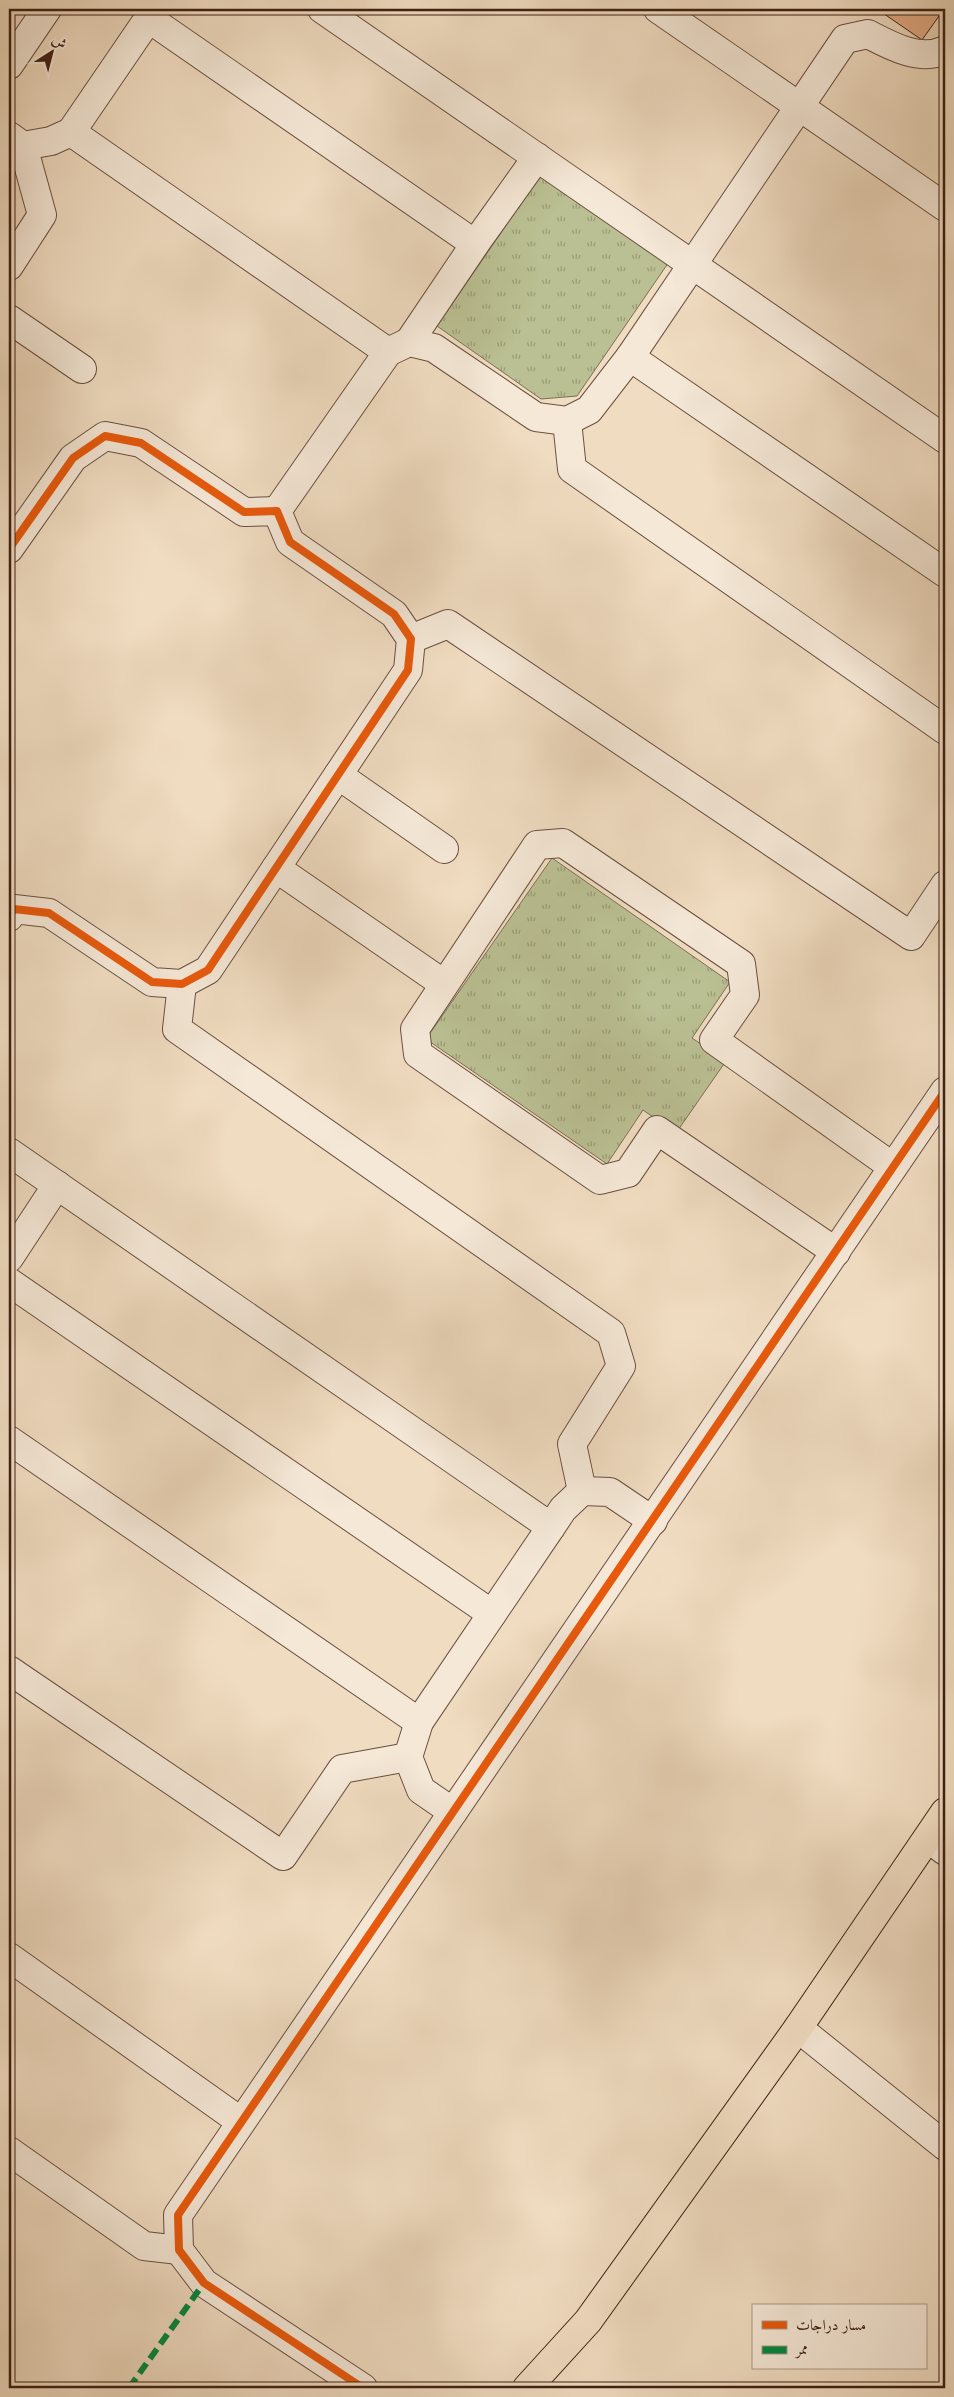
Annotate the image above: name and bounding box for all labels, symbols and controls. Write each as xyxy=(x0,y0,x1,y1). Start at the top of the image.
north arrow xyxy=(28,28,78,78)
text: ش xyxy=(48,30,71,54)
legend xyxy=(752,2304,926,2370)
text: مسار دراجات xyxy=(796,2315,866,2335)
text: ممر xyxy=(794,2339,808,2359)

